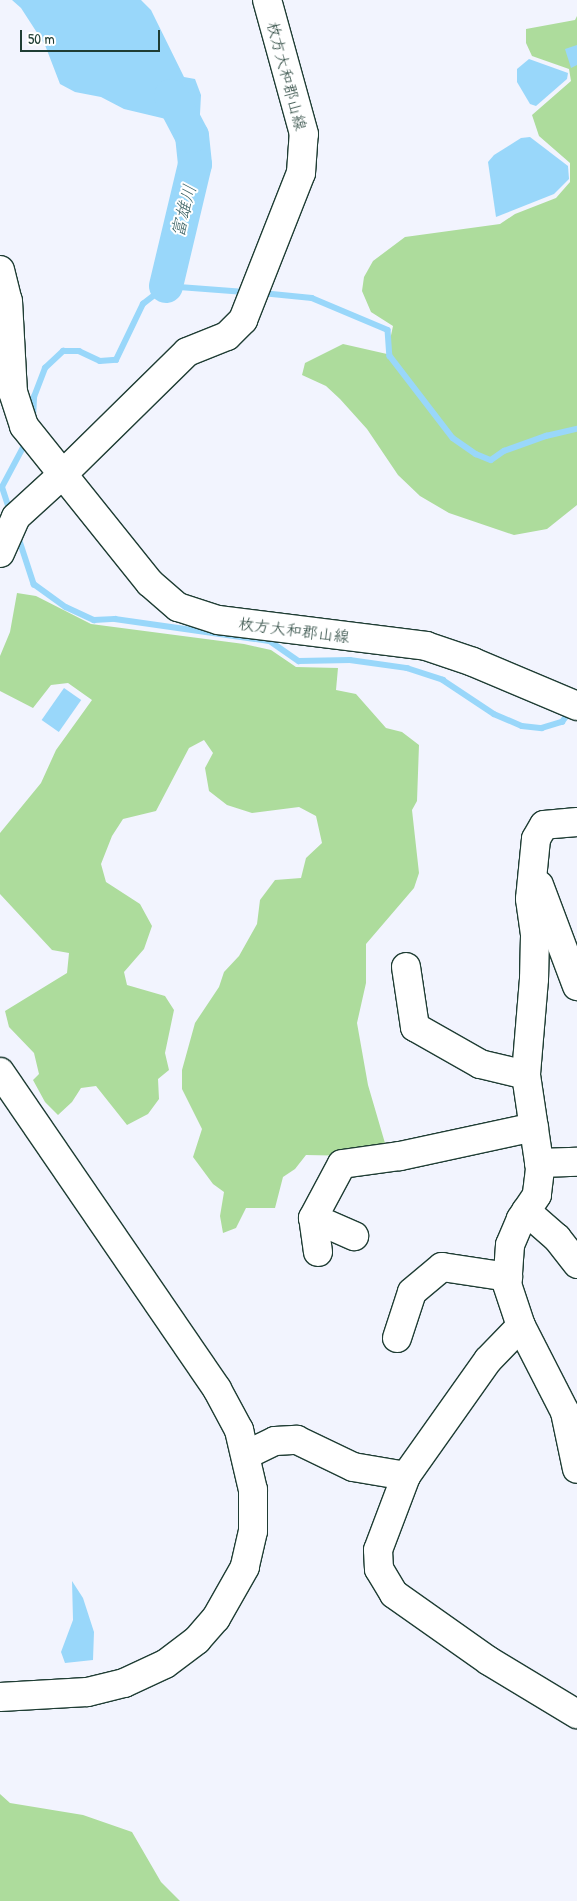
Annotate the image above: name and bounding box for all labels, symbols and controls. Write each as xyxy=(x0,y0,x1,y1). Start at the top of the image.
street label: 枚方大和郡山線 xyxy=(263,19,311,133)
scale bar xyxy=(22,20,162,52)
text: 50 m xyxy=(28,28,55,49)
water label: 富雄川 xyxy=(167,182,201,240)
street label: 枚方大和郡山線 xyxy=(237,614,351,646)

